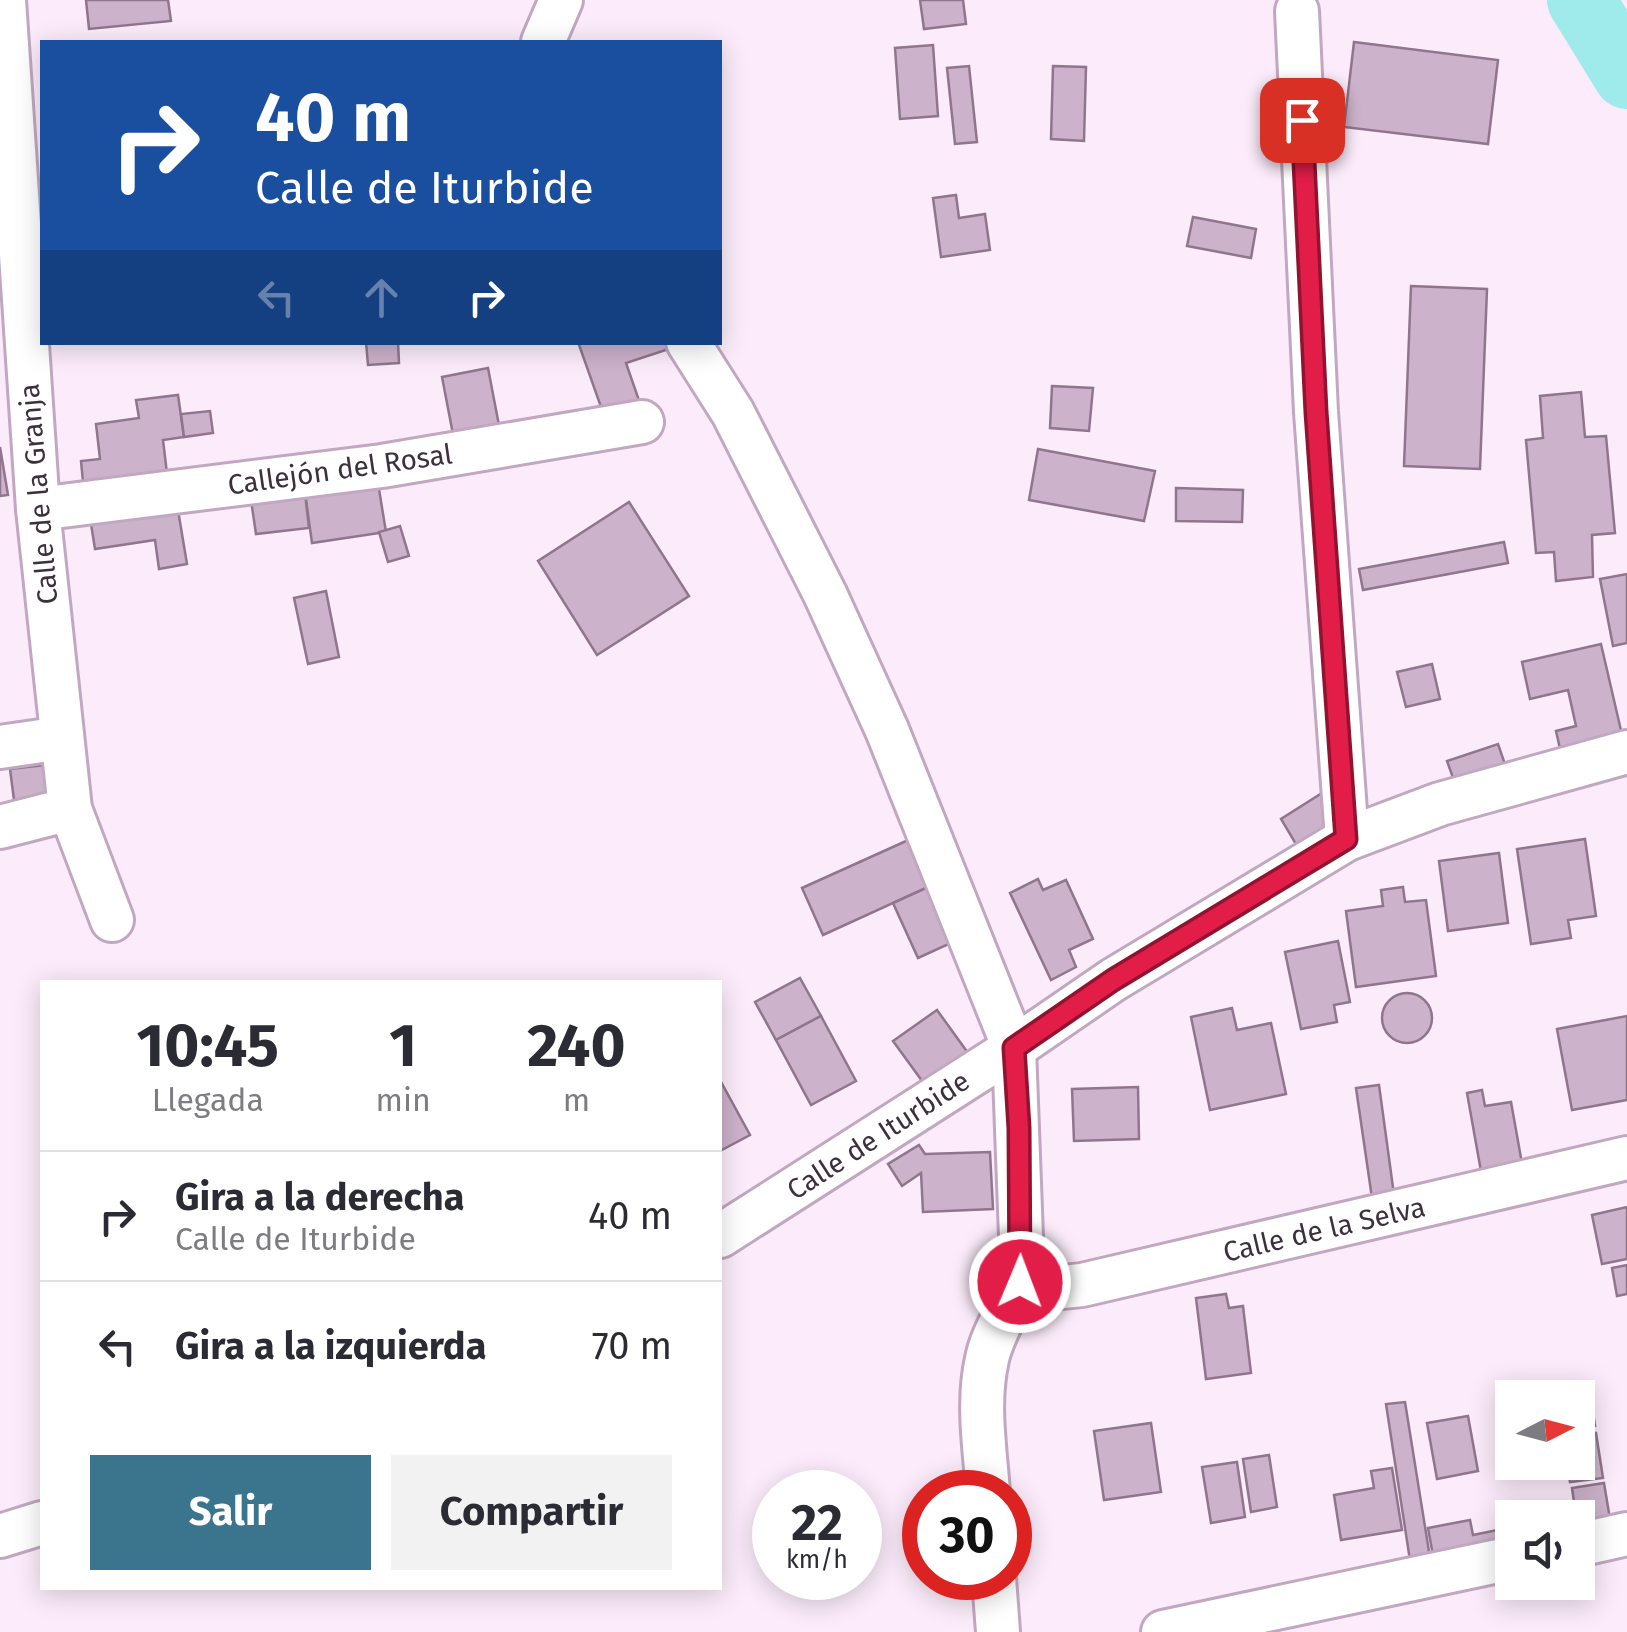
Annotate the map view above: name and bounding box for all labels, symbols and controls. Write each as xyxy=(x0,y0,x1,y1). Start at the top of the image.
text: 40 m xyxy=(255,76,411,160)
pin xyxy=(1260,78,1345,163)
icon: right xyxy=(90,80,220,210)
icon: arrive xyxy=(1275,93,1330,148)
text: Calle de Iturbide xyxy=(255,161,594,215)
icon: left xyxy=(249,270,304,325)
icon: ahead xyxy=(354,270,409,325)
icon: right xyxy=(459,270,514,325)
street label: Calle de la Granja xyxy=(12,382,65,606)
street label: Callejón del Rosal xyxy=(226,437,454,502)
text: 10:45 xyxy=(137,1010,279,1082)
text: 1 xyxy=(389,1010,417,1082)
text: 240 xyxy=(527,1010,625,1082)
street label: Calle de Iturbide xyxy=(781,1064,976,1207)
text: Llegada xyxy=(152,1081,264,1119)
text: min xyxy=(376,1081,431,1119)
text: m xyxy=(563,1081,590,1119)
text: Gira a la derecha xyxy=(175,1174,465,1220)
icon: right xyxy=(90,1189,145,1244)
street label: Calle de la Selva xyxy=(1220,1190,1428,1269)
text: 40 m xyxy=(588,1193,672,1239)
text: Calle de Iturbide xyxy=(175,1220,416,1258)
position arrow xyxy=(968,1230,1072,1334)
icon: left xyxy=(90,1319,145,1374)
text: Gira a la izquierda xyxy=(175,1323,487,1369)
text: 70 m xyxy=(592,1323,672,1369)
north arrow xyxy=(1495,1380,1595,1480)
map controls xyxy=(1495,1380,1595,1600)
button: Salir xyxy=(90,1455,371,1570)
button: Compartir xyxy=(391,1455,672,1570)
speed limit sign: 30 xyxy=(902,1470,1032,1600)
text: 22 xyxy=(791,1493,843,1553)
button: sound xyxy=(1495,1500,1595,1600)
text: km/h xyxy=(786,1545,848,1575)

